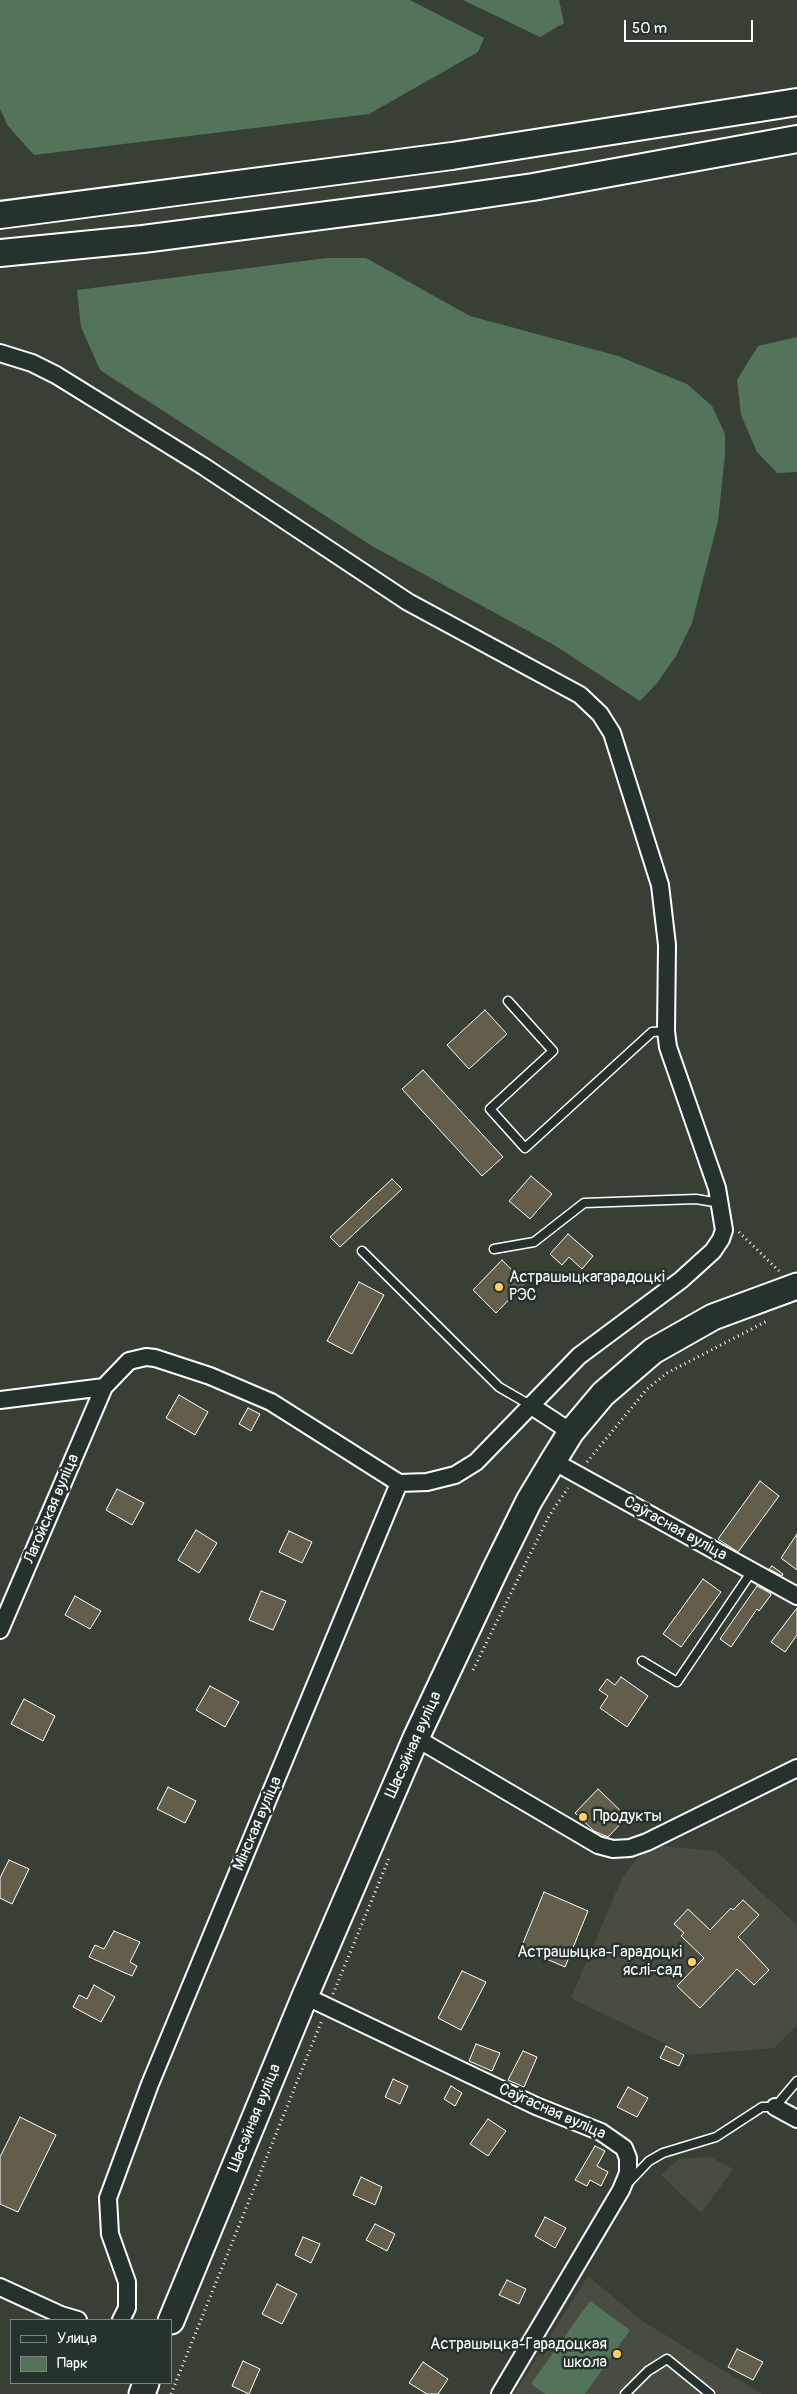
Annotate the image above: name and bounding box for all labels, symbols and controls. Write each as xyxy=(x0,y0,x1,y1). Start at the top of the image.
scale bar xyxy=(627,10,756,42)
text: 50 m xyxy=(632,19,667,38)
place label: Астрашыцкагарадоцкі РЭС xyxy=(509,1268,665,1306)
marker: Астрашыцкагарадоцкі РЭС xyxy=(493,1281,505,1293)
street label: Лагойская вуліца xyxy=(20,1451,84,1567)
street label: Саўгасная вуліца xyxy=(620,1493,730,1565)
street label: Шасэйная вуліца xyxy=(382,1689,446,1801)
street label: Мінская вуліца xyxy=(230,1774,286,1874)
place label: Продукты xyxy=(593,1807,662,1827)
marker: Продукты xyxy=(577,1811,589,1823)
place label: Астрашыцка-Гарадоцкі яслі-сад xyxy=(517,1943,682,1981)
marker: Астрашыцка-Гарадоцкі яслі-сад xyxy=(686,1956,698,1968)
street label: Шасэйная вуліца xyxy=(225,2061,285,2175)
street label: Саўгасная вуліца xyxy=(496,2080,608,2144)
legend xyxy=(10,2319,172,2384)
text: Улица xyxy=(57,2329,97,2348)
place label: Астрашыцка-Гарадоцкая школа xyxy=(430,2335,607,2373)
marker: Астрашыцка-Гарадоцкая школа xyxy=(611,2348,623,2360)
text: Парк xyxy=(57,2354,88,2373)

